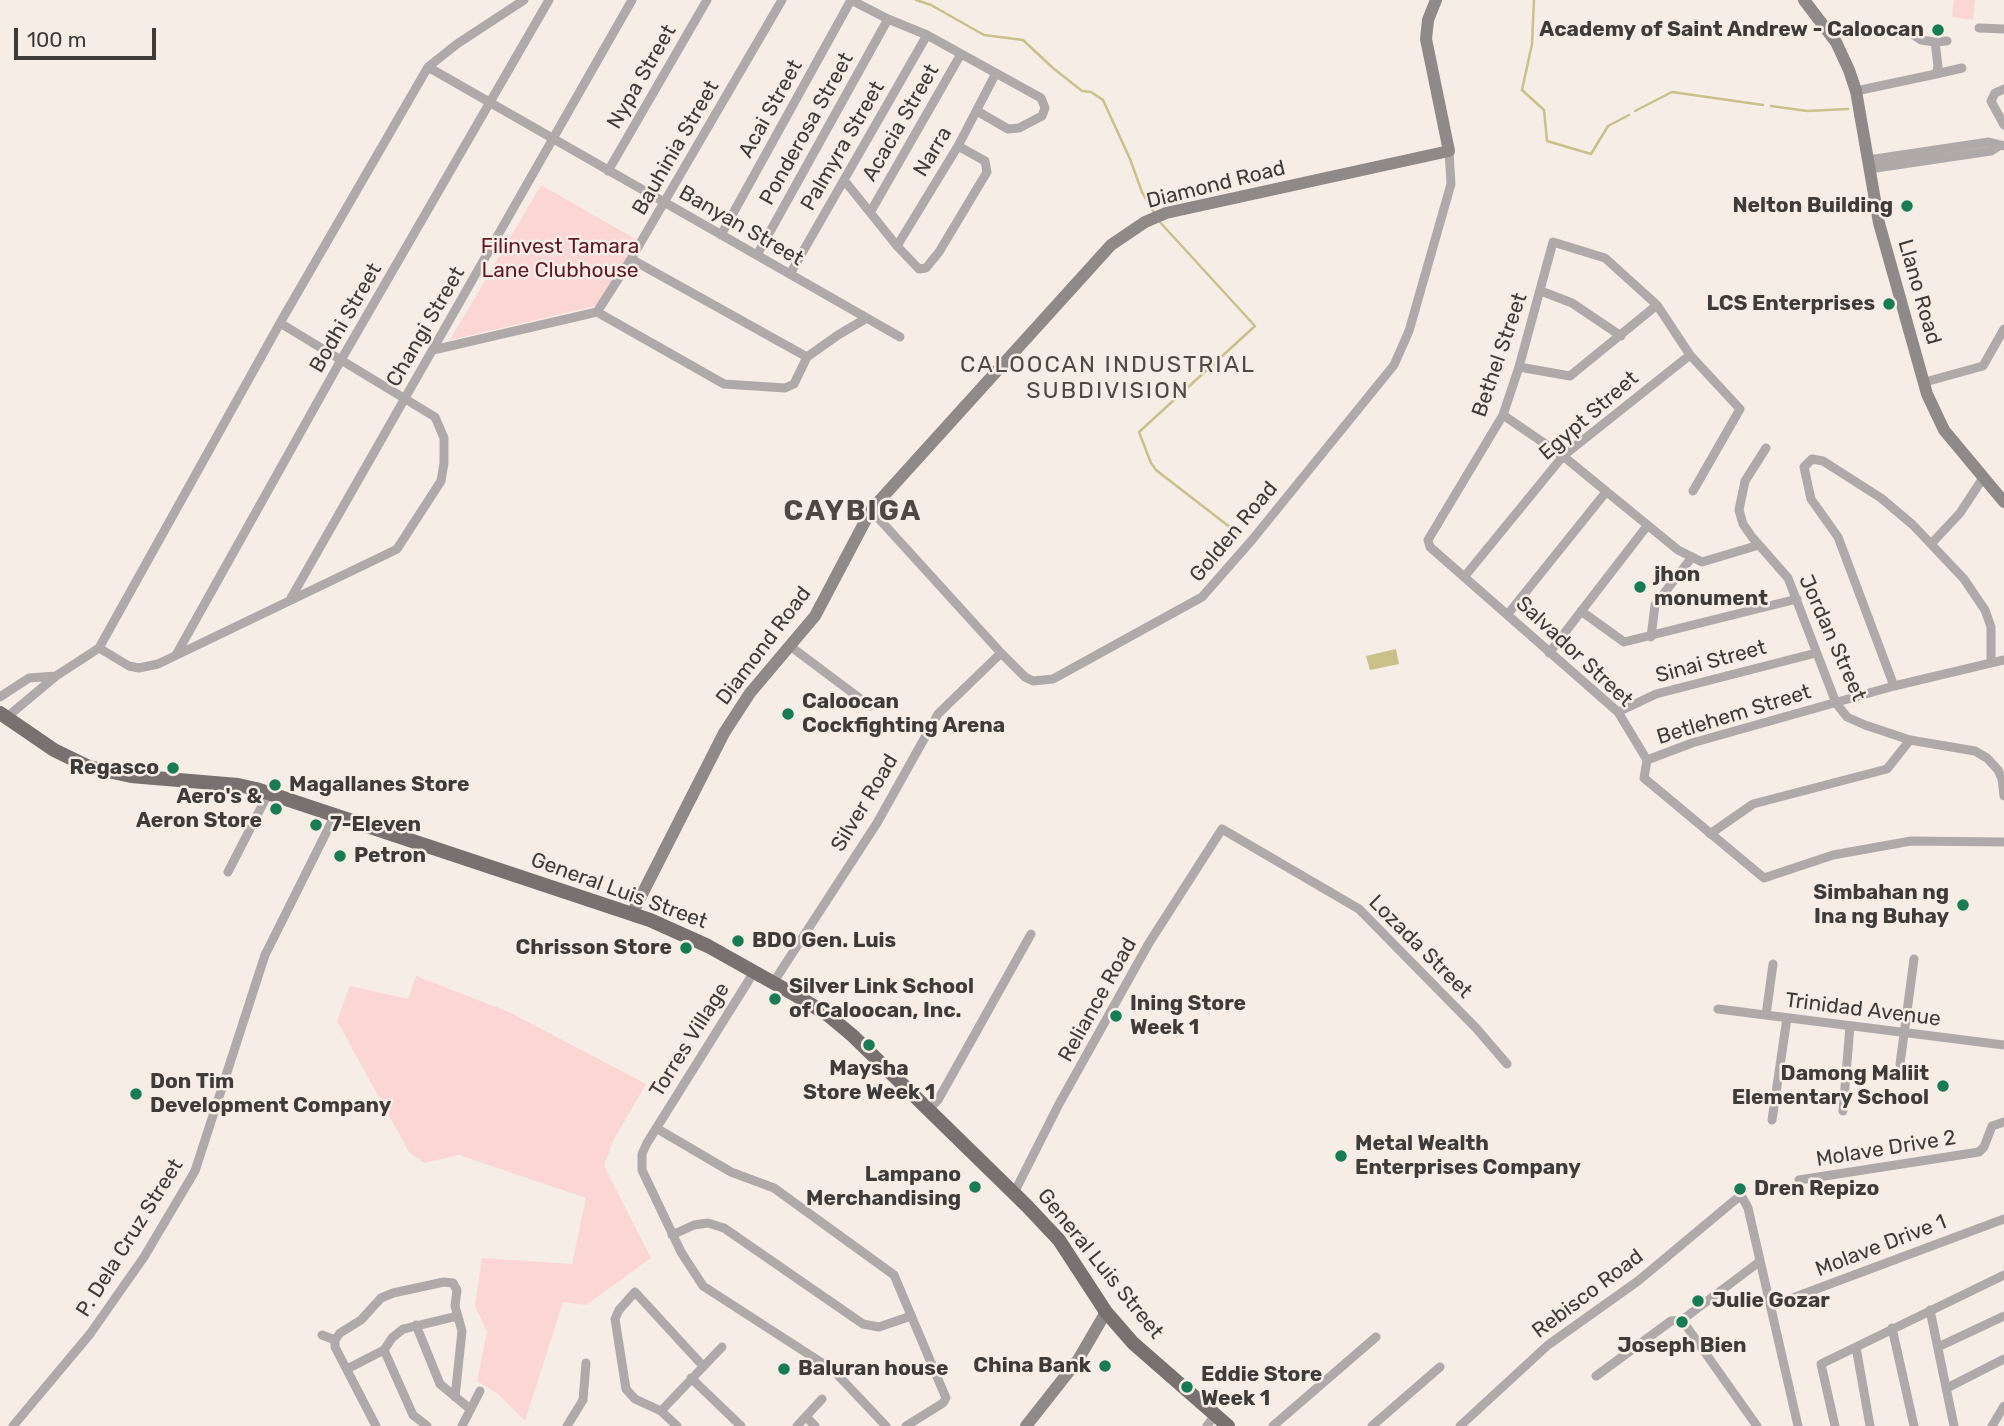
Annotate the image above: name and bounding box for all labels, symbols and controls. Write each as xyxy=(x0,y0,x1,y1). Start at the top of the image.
scale bar xyxy=(18,14,159,58)
place label: Academy of Saint Andrew - Caloocan xyxy=(1539,17,1924,43)
street label: Nypa Street xyxy=(602,20,682,134)
marker: Academy of Saint Andrew - Caloocan xyxy=(1930,22,1946,38)
text: 100 m xyxy=(27,27,86,52)
street label: Ponderosa Street xyxy=(755,48,859,210)
street label: Acai Street xyxy=(734,56,808,162)
street label: Acacia Street xyxy=(857,60,945,186)
street label: Bauhinia Street xyxy=(627,76,725,220)
street label: Palmyra Street xyxy=(796,77,890,215)
street label: Narra xyxy=(908,123,958,181)
street label: Diamond Road xyxy=(1144,156,1288,214)
street label: Banyan Street xyxy=(674,180,808,272)
place label: Nelton Building xyxy=(1732,193,1893,219)
marker: Nelton Building xyxy=(1899,198,1915,214)
park label: Filinvest Tamara Lane Clubhouse xyxy=(481,234,639,284)
street label: Llano Road xyxy=(1892,237,1946,347)
street label: Bodhi Street xyxy=(305,259,387,377)
street label: Changi Street xyxy=(381,262,471,392)
street label: Bethel Street xyxy=(1467,290,1533,420)
place label: LCS Enterprises xyxy=(1706,291,1875,317)
marker: LCS Enterprises xyxy=(1881,296,1897,312)
district label: CALOOCAN INDUSTRIAL SUBDIVISION xyxy=(962,351,1254,405)
street label: Egypt Street xyxy=(1534,366,1644,466)
street label: Golden Road xyxy=(1185,477,1283,587)
district label: CAYBIGA xyxy=(784,495,922,529)
place label: jhon monument xyxy=(1654,562,1768,612)
street label: Jordan Street xyxy=(1793,571,1871,705)
marker: jhon monument xyxy=(1632,579,1648,595)
street label: Diamond Road xyxy=(711,582,817,710)
street label: Salvador Street xyxy=(1510,591,1638,713)
street label: Sinai Street xyxy=(1653,635,1769,689)
street label: Betlehem Street xyxy=(1654,680,1814,750)
place label: Caloocan Cockfighting Arena xyxy=(802,689,1005,739)
marker: Caloocan Cockfighting Arena xyxy=(780,706,796,722)
street label: Silver Road xyxy=(826,750,904,856)
place label: Regasco xyxy=(70,755,159,781)
marker: Regasco xyxy=(165,760,181,776)
place label: Magallanes Store xyxy=(289,772,469,798)
marker: Magallanes Store xyxy=(267,777,283,793)
place label: Aero's & Aeron Store xyxy=(136,784,262,834)
marker: Aero's & Aeron Store xyxy=(268,801,284,817)
place label: 7-Eleven xyxy=(330,812,421,838)
marker: 7-Eleven xyxy=(308,817,324,833)
place label: Petron xyxy=(354,843,426,869)
street label: General Luis Street xyxy=(527,847,711,935)
marker: Petron xyxy=(332,848,348,864)
place label: Simbahan ng Ina ng Buhay xyxy=(1813,880,1949,930)
street label: Lozada Street xyxy=(1363,890,1477,1004)
marker: Simbahan ng Ina ng Buhay xyxy=(1955,897,1971,913)
place label: BDO Gen. Luis xyxy=(752,928,896,954)
marker: BDO Gen. Luis xyxy=(730,933,746,949)
street label: Reliance Road xyxy=(1053,933,1143,1067)
place label: Chrisson Store xyxy=(516,935,672,961)
marker: Chrisson Store xyxy=(678,940,694,956)
place label: Silver Link School of Caloocan, Inc. xyxy=(789,974,974,1024)
street label: Torres Village xyxy=(645,978,735,1102)
street label: Trinidad Avenue xyxy=(1784,988,1942,1032)
marker: Silver Link School of Caloocan, Inc. xyxy=(767,991,783,1007)
place label: Ining Store Week 1 xyxy=(1130,991,1246,1041)
marker: Ining Store Week 1 xyxy=(1108,1008,1124,1024)
marker: Maysha Store Week 1 xyxy=(861,1037,877,1053)
place label: Maysha Store Week 1 xyxy=(803,1056,935,1106)
place label: Damong Maliit Elementary School xyxy=(1732,1061,1929,1111)
place label: Don Tim Development Company xyxy=(150,1069,391,1119)
marker: Damong Maliit Elementary School xyxy=(1935,1078,1951,1094)
marker: Don Tim Development Company xyxy=(128,1086,144,1102)
street label: Molave Drive 2 xyxy=(1814,1125,1958,1173)
place label: Metal Wealth Enterprises Company xyxy=(1355,1131,1581,1181)
marker: Metal Wealth Enterprises Company xyxy=(1333,1148,1349,1164)
street label: P. Dela Cruz Street xyxy=(71,1154,189,1322)
place label: Lampano Merchandising xyxy=(806,1162,961,1212)
place label: Dren Repizo xyxy=(1754,1176,1879,1202)
marker: Lampano Merchandising xyxy=(967,1179,983,1195)
marker: Dren Repizo xyxy=(1732,1181,1748,1197)
street label: General Luis Street xyxy=(1032,1184,1168,1344)
street label: Molave Drive 1 xyxy=(1812,1210,1950,1282)
street label: Rebisco Road xyxy=(1528,1244,1648,1344)
place label: Julie Gozar xyxy=(1712,1288,1830,1314)
marker: Julie Gozar xyxy=(1690,1293,1706,1309)
marker: Joseph Bien xyxy=(1674,1314,1690,1330)
place label: Joseph Bien xyxy=(1617,1333,1747,1359)
place label: China Bank xyxy=(973,1353,1091,1379)
place label: Baluran house xyxy=(798,1356,948,1382)
marker: China Bank xyxy=(1097,1358,1113,1374)
marker: Baluran house xyxy=(776,1361,792,1377)
place label: Eddie Store Week 1 xyxy=(1201,1362,1322,1412)
marker: Eddie Store Week 1 xyxy=(1179,1379,1195,1395)

